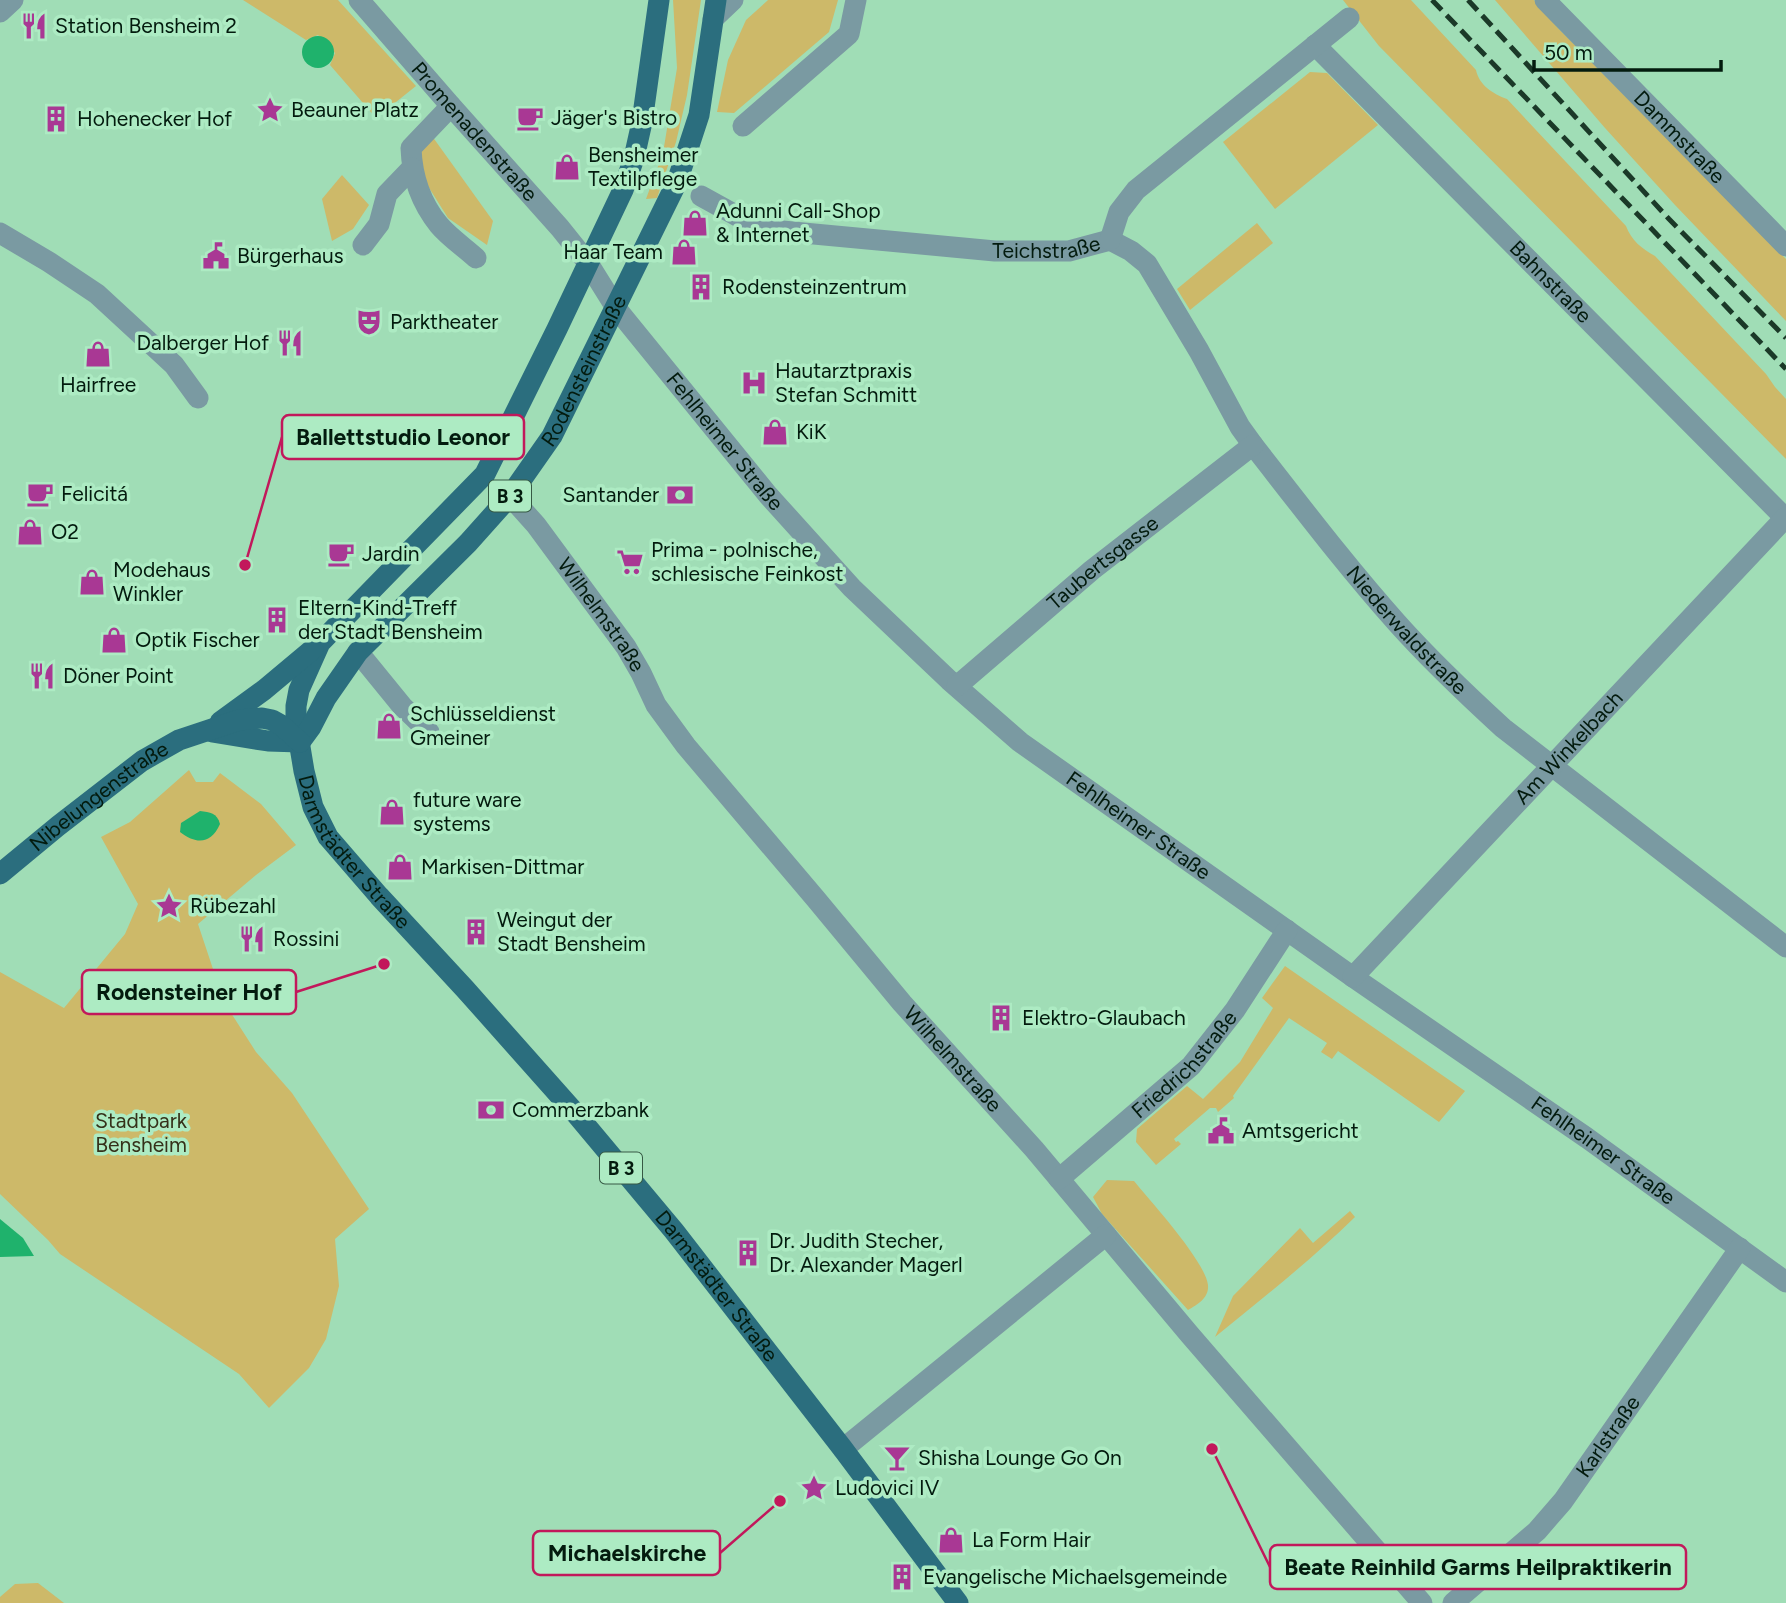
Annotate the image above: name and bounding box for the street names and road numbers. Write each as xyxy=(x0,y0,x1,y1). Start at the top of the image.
street label: Promenadenstraße xyxy=(406,57,543,206)
street label: Dammstraße xyxy=(1629,85,1731,188)
street label: Teichstraße xyxy=(992,230,1103,263)
street label: Bahnstraße xyxy=(1505,235,1597,328)
street label: Rodensteinstraße xyxy=(536,291,631,451)
street label: Fehlheimer Straße xyxy=(661,367,789,515)
road number: B 3 xyxy=(489,481,531,512)
street label: Taubertsgasse xyxy=(1042,510,1163,615)
street label: Wilhelmstraße xyxy=(552,553,651,676)
street label: Niederwaldstraße xyxy=(1341,560,1472,700)
street label: Am Winkelbach xyxy=(1509,685,1628,809)
street label: Nibelungenstraße xyxy=(24,736,172,856)
street label: Fehlheimer Straße xyxy=(1062,766,1216,885)
street label: Darmstädter Straße xyxy=(293,772,416,934)
street label: Wilhelmstraße xyxy=(899,1001,1007,1117)
street label: Friedrichstraße xyxy=(1126,1006,1242,1123)
street label: Fehlheimer Straße xyxy=(1527,1090,1680,1210)
road number: B 3 xyxy=(600,1152,642,1184)
street label: Darmstädter Straße xyxy=(650,1205,783,1366)
street label: Karlstraße xyxy=(1571,1391,1645,1482)

